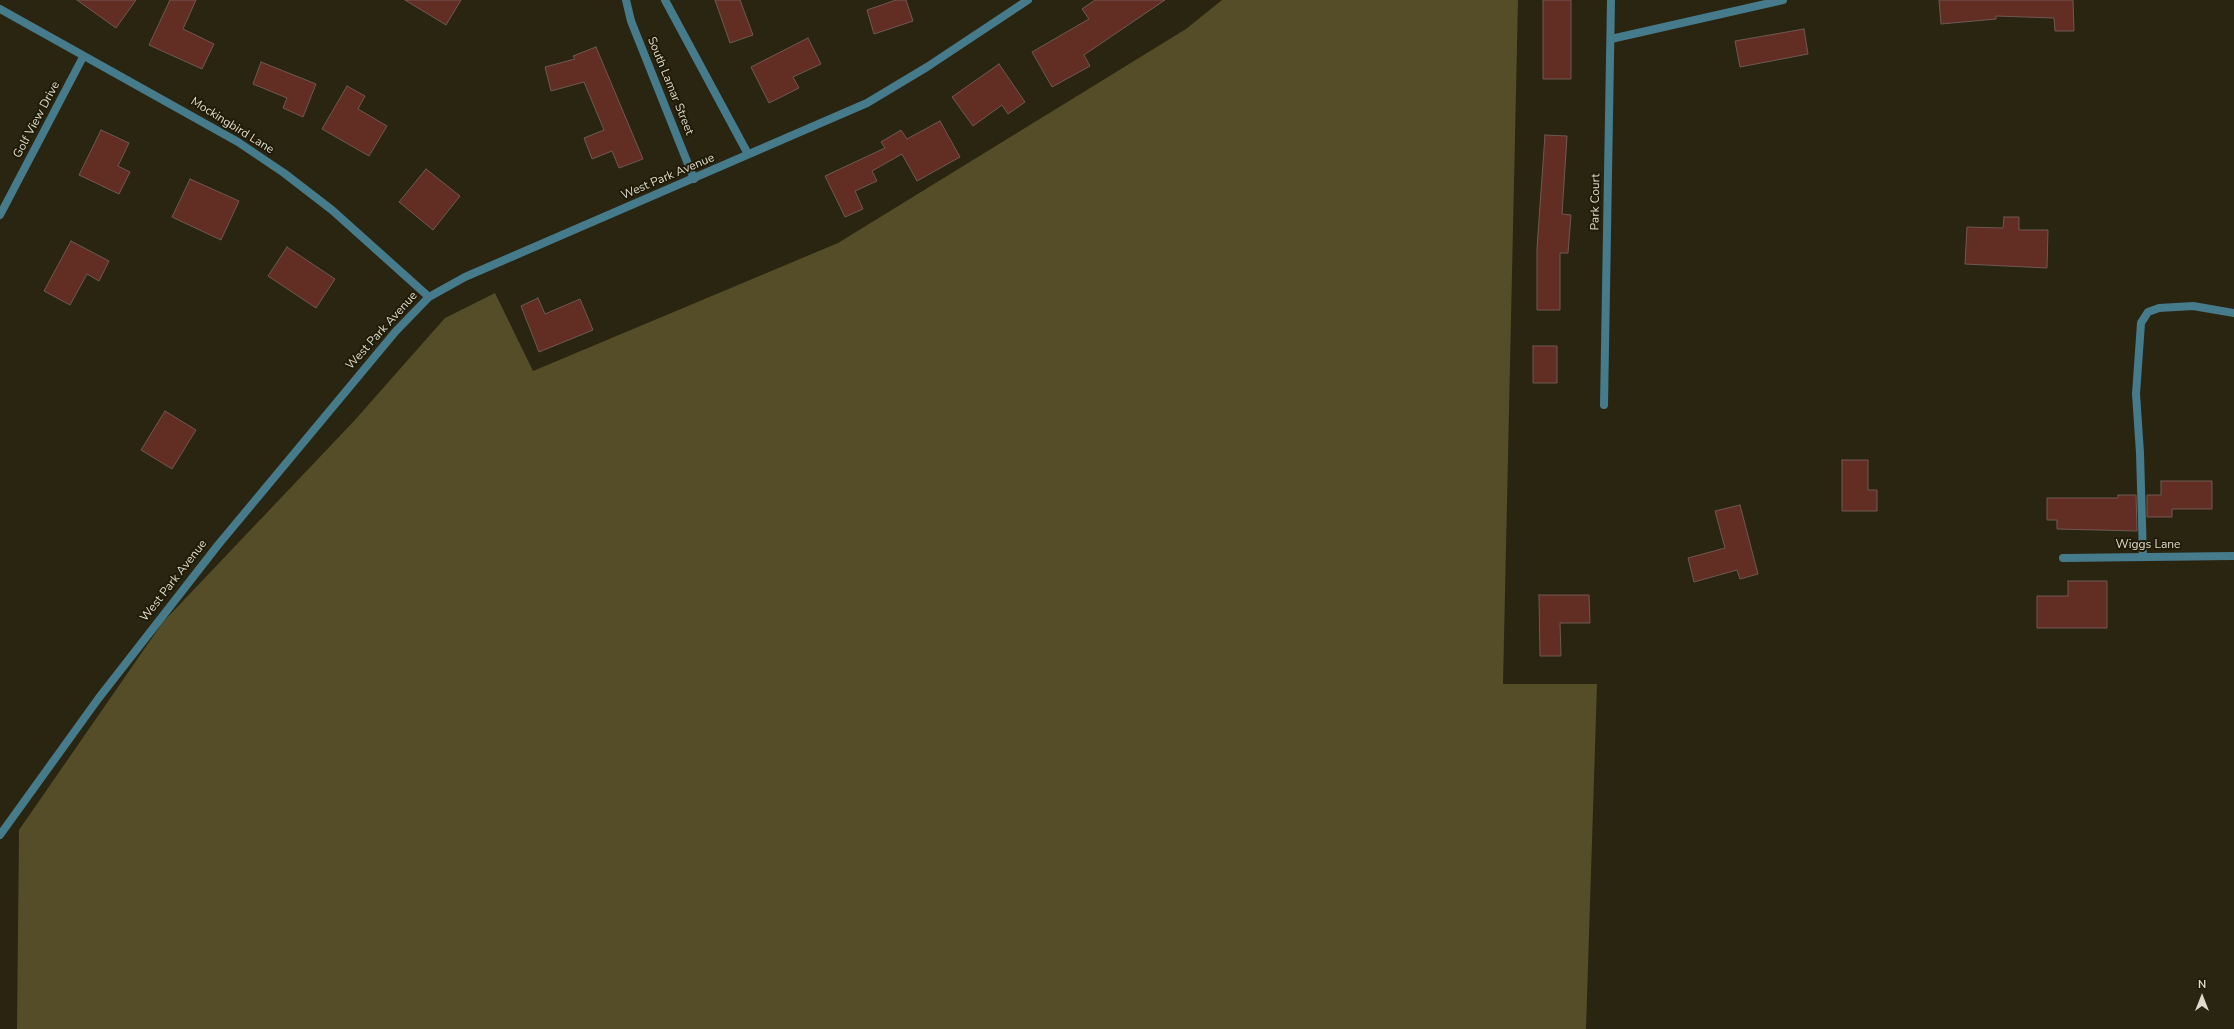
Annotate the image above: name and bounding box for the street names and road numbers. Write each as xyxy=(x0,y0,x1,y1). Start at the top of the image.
street label: South Lamar Street xyxy=(644,35,696,137)
street label: Golf View Drive xyxy=(11,79,63,161)
street label: Mockingbird Lane xyxy=(188,95,276,157)
street label: West Park Avenue xyxy=(619,151,717,203)
street label: Park Court xyxy=(1588,173,1604,231)
street label: West Park Avenue xyxy=(343,289,421,373)
street label: West Park Avenue xyxy=(138,537,210,625)
street label: Wiggs Lane xyxy=(2116,538,2180,552)

